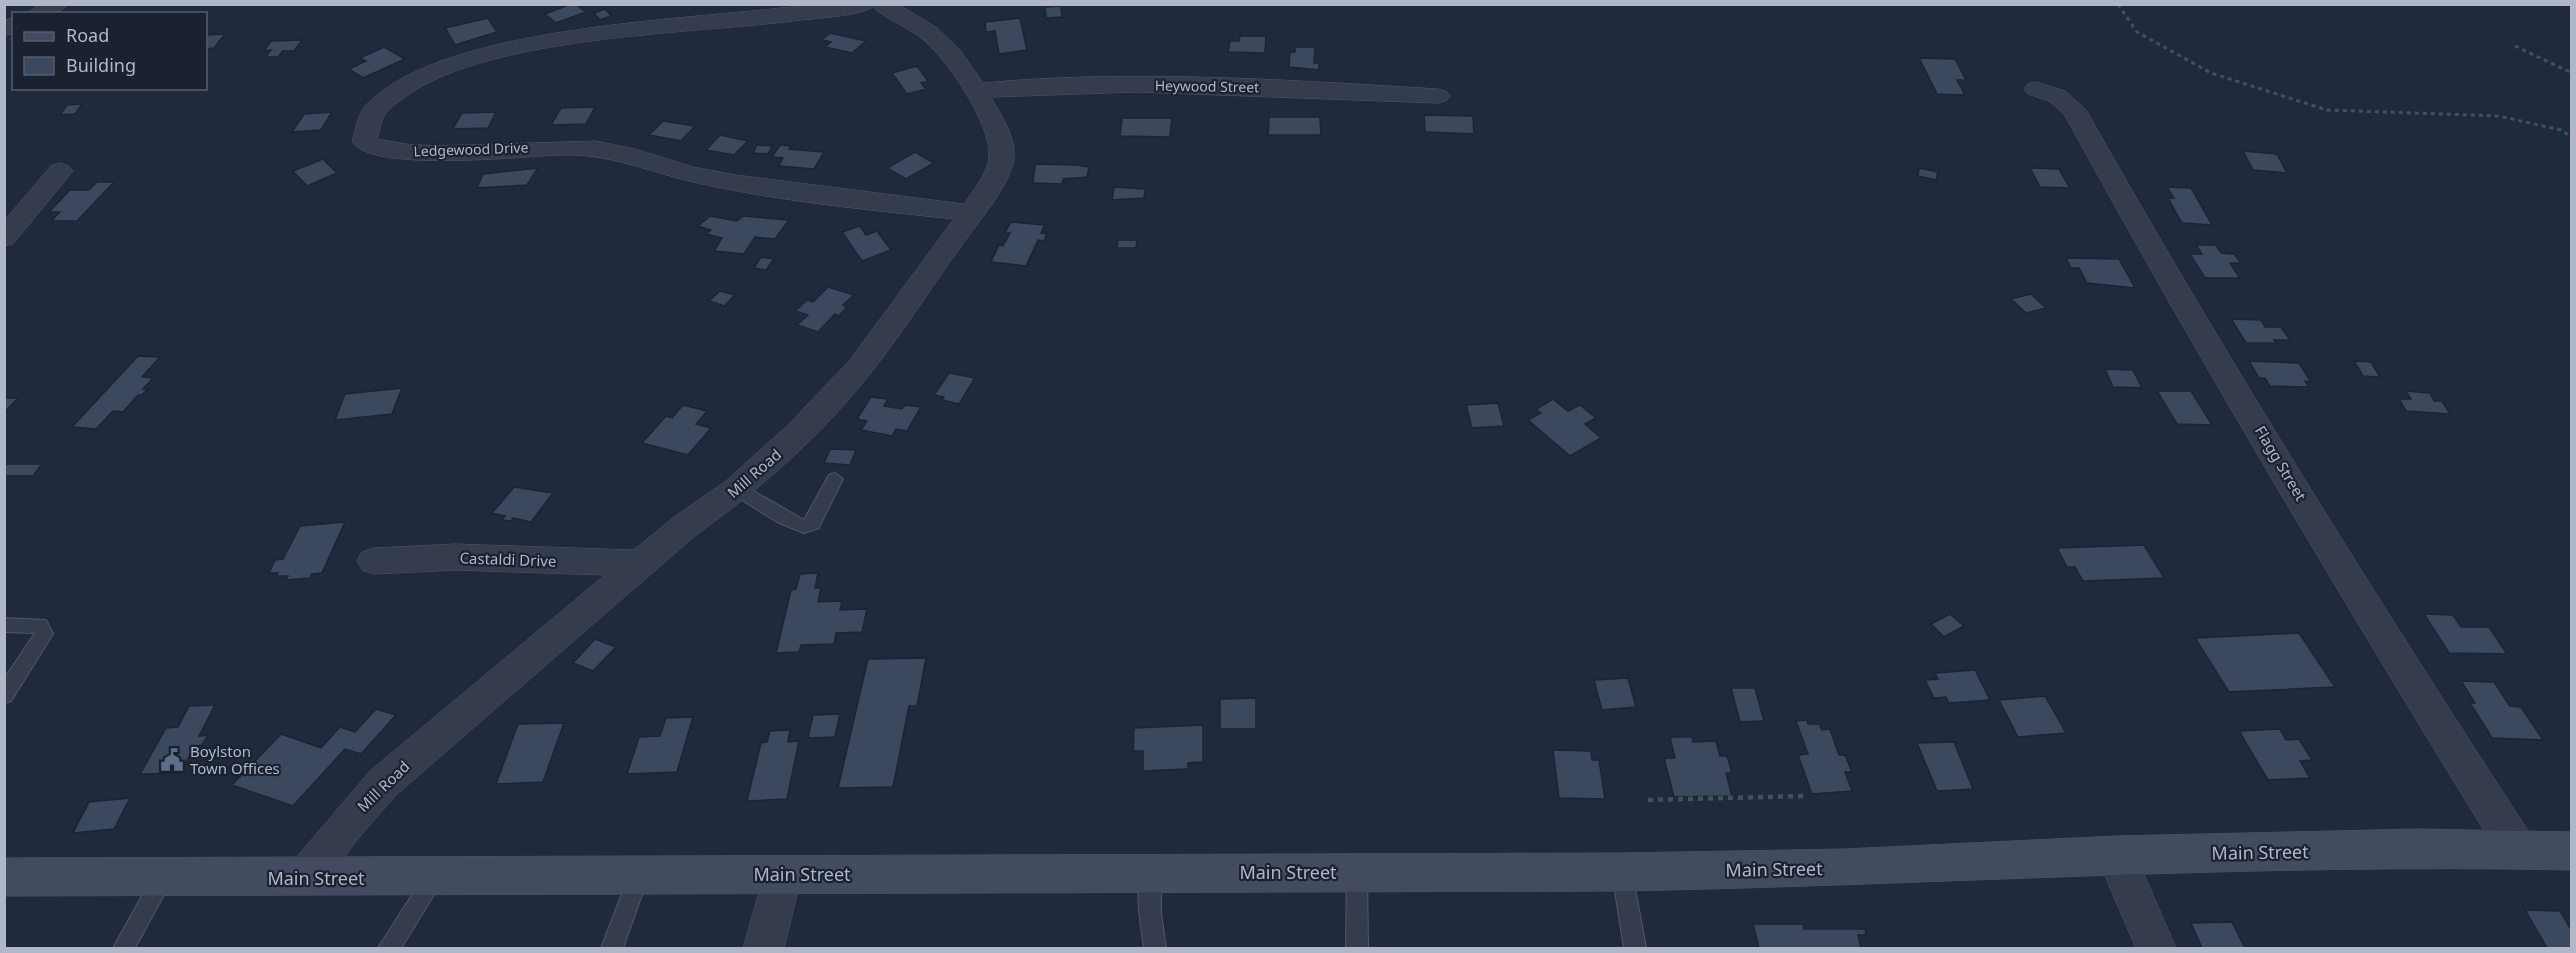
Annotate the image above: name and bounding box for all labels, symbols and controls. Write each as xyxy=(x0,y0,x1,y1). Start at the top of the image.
legend xyxy=(12,12,207,90)
text: Road xyxy=(66,23,109,47)
text: Building xyxy=(66,53,136,77)
street label: Heywood Street xyxy=(1155,76,1259,96)
street label: Ledgewood Drive xyxy=(413,137,529,160)
street label: Flagg Street xyxy=(2251,422,2312,505)
street label: Mill Road xyxy=(723,444,785,502)
street label: Castaldi Drive xyxy=(459,547,557,571)
place label: Boylston Town Offices xyxy=(190,741,280,778)
public building icon: Boylston Town Offices xyxy=(159,747,185,773)
street label: Mill Road xyxy=(353,756,413,816)
street label: Main Street xyxy=(2211,839,2309,865)
street label: Main Street xyxy=(1725,856,1823,882)
street label: Main Street xyxy=(1239,860,1337,884)
street label: Main Street xyxy=(753,862,851,886)
street label: Main Street xyxy=(267,866,365,890)

